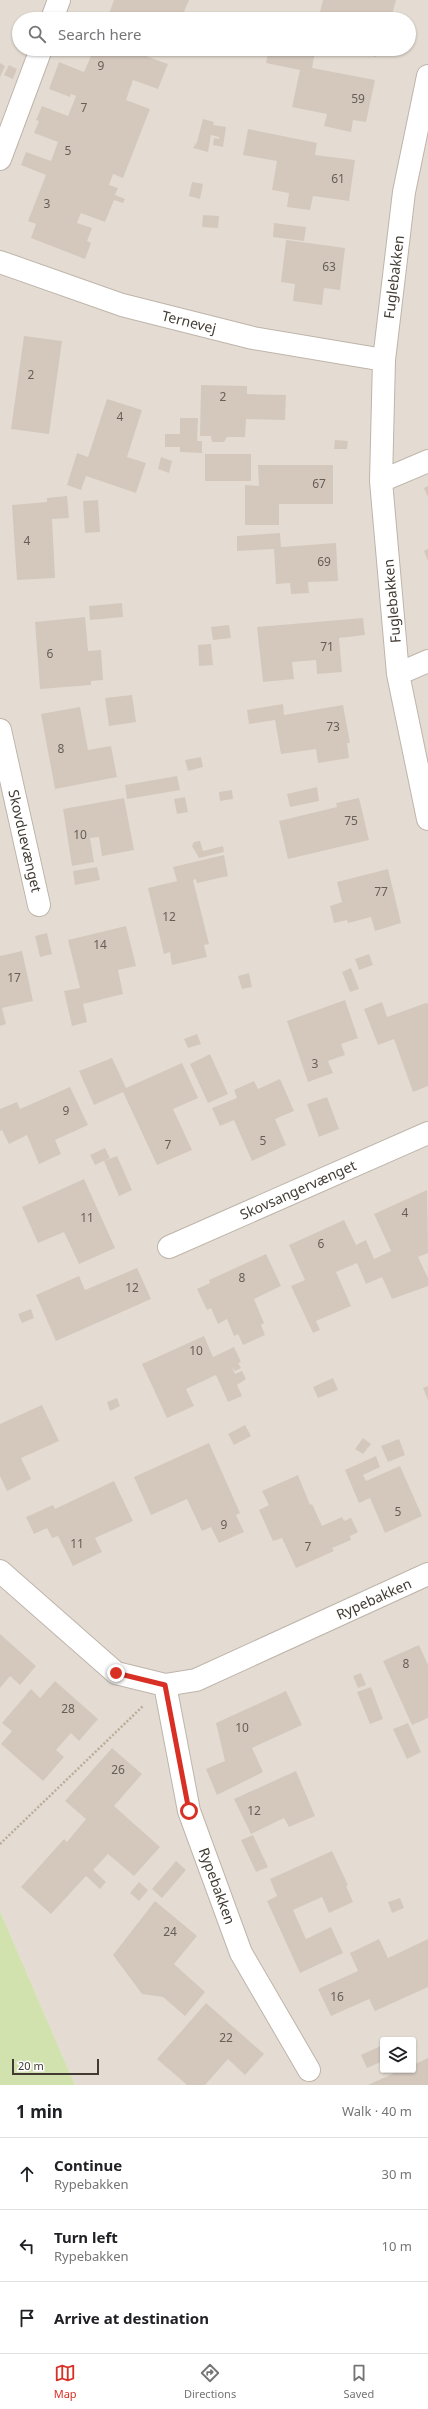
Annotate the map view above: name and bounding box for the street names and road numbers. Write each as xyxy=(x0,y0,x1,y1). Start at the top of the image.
street label: Fuglebakken xyxy=(379,234,408,320)
street label: Ternevej xyxy=(160,306,218,337)
street label: Fuglebakken xyxy=(378,558,405,644)
street label: Skovduevænget xyxy=(4,788,47,894)
street label: Skovsangervænget xyxy=(237,1155,359,1224)
street label: Rypebakken xyxy=(333,1574,414,1624)
street label: Rypebakken xyxy=(195,1845,240,1927)

